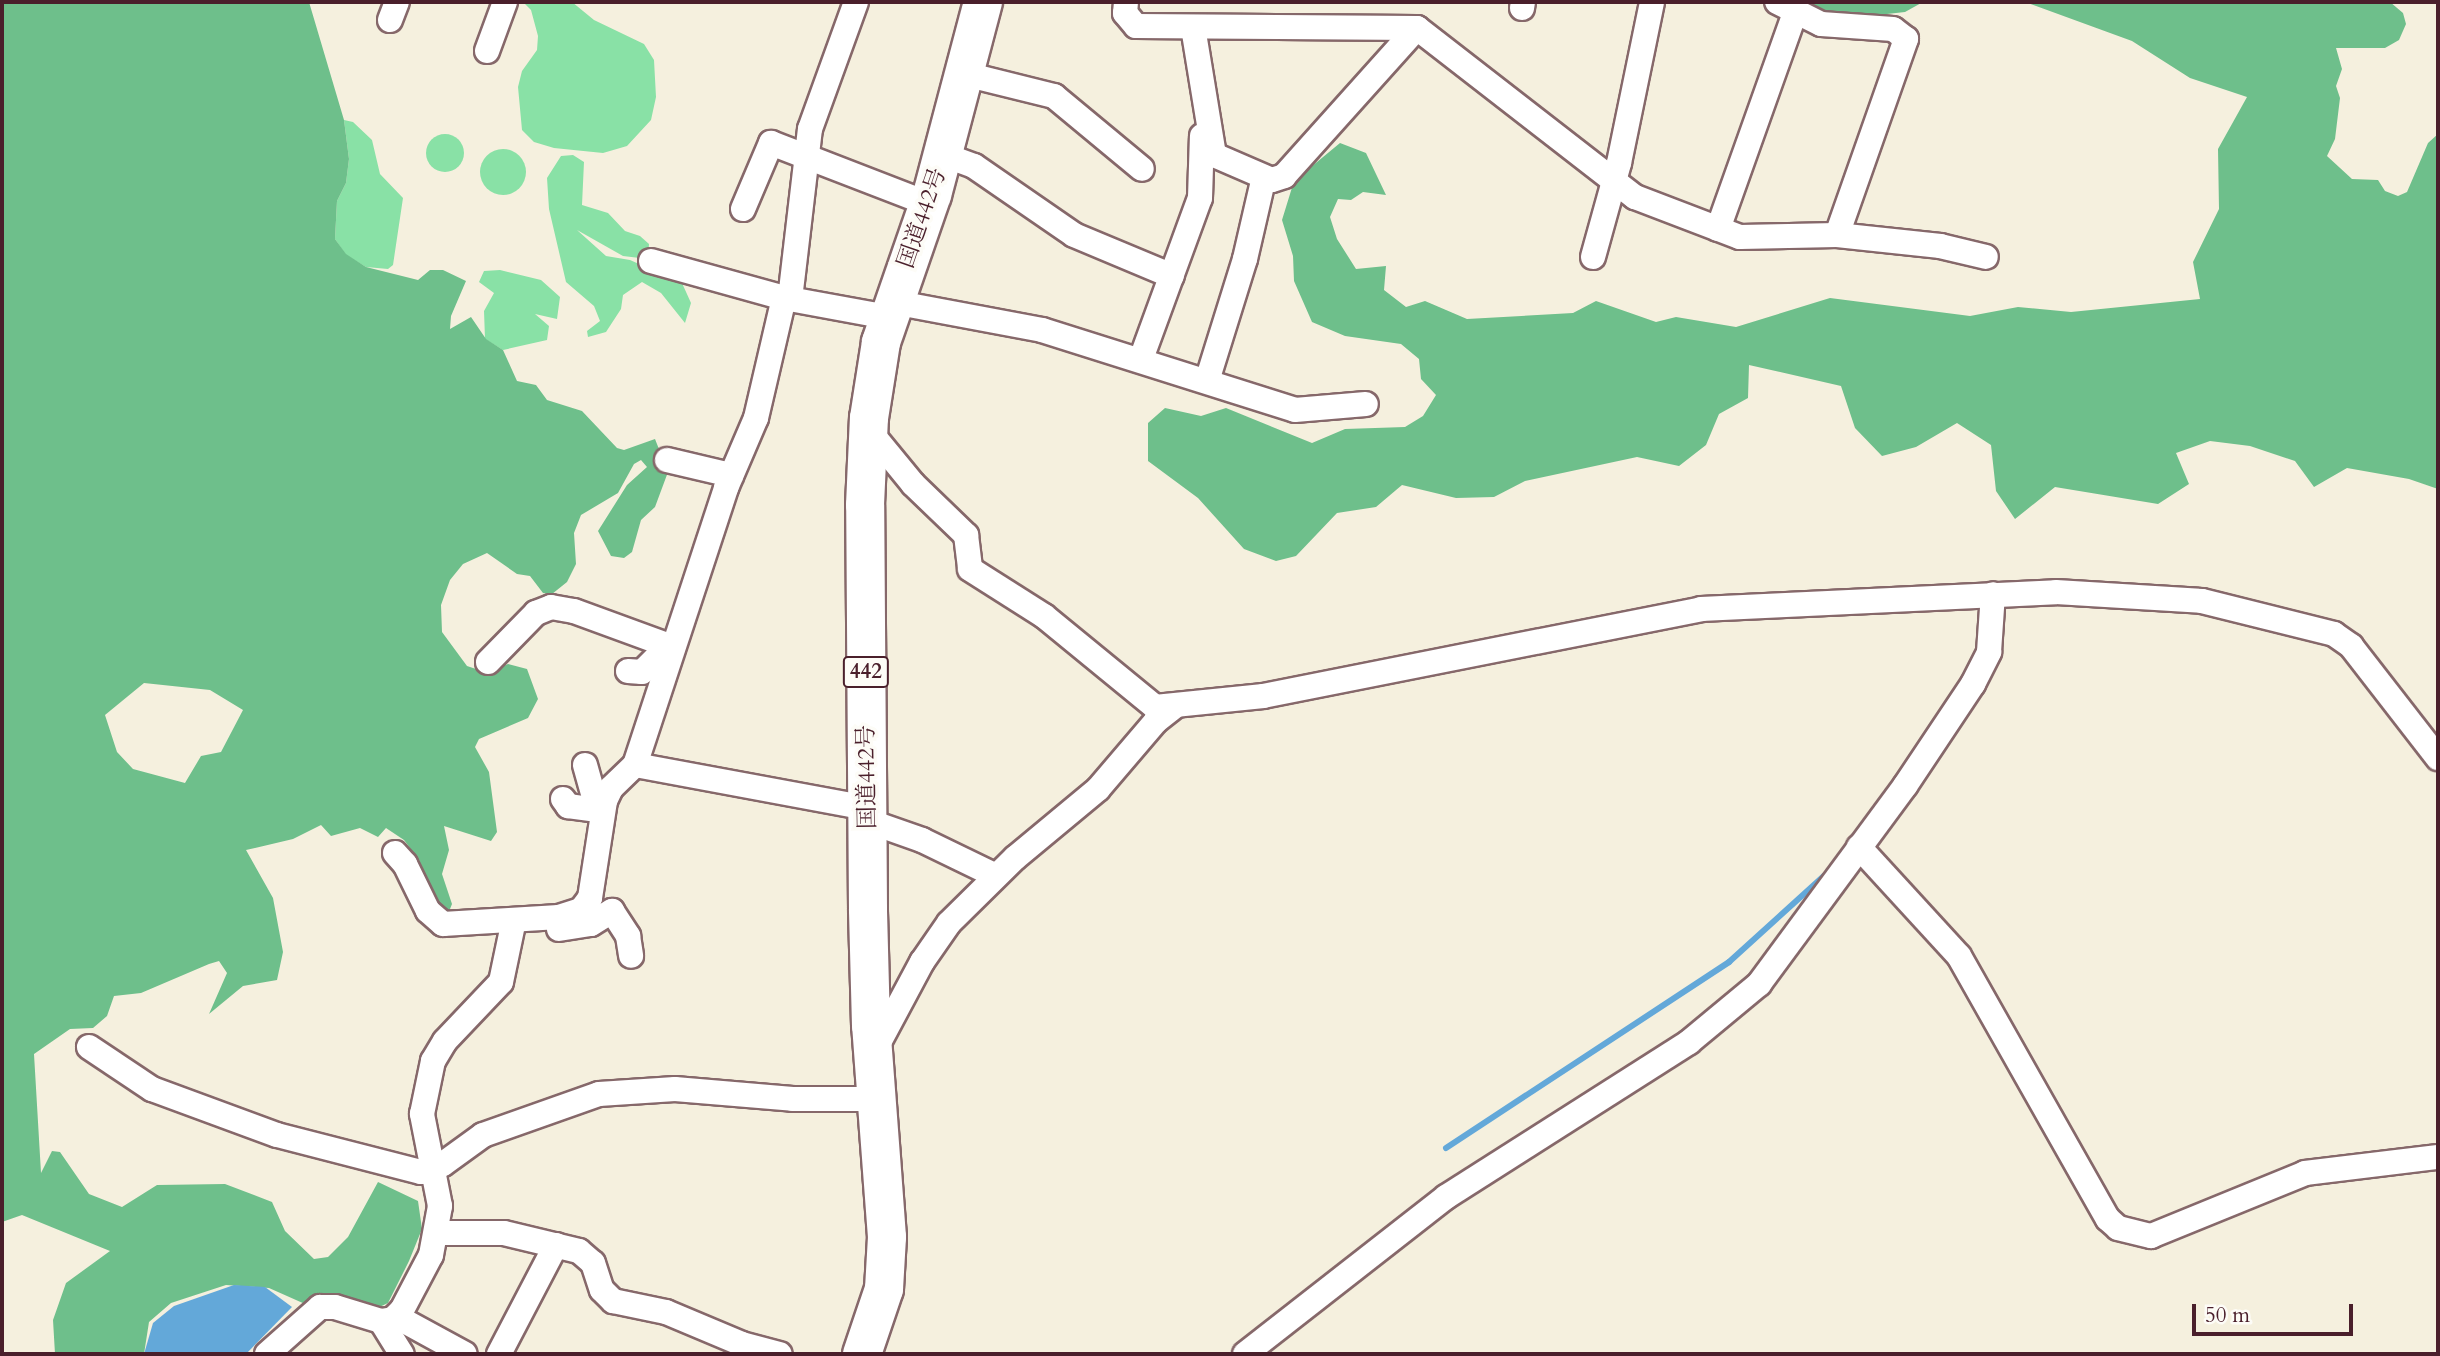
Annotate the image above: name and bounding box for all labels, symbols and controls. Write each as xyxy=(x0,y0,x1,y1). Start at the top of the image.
street label: 国道442号 xyxy=(892,164,952,272)
road number: 442 xyxy=(842,654,890,690)
street label: 国道442号 xyxy=(852,725,882,829)
scale bar xyxy=(2195,1290,2356,1334)
text: 50 m xyxy=(2205,1301,2250,1330)

